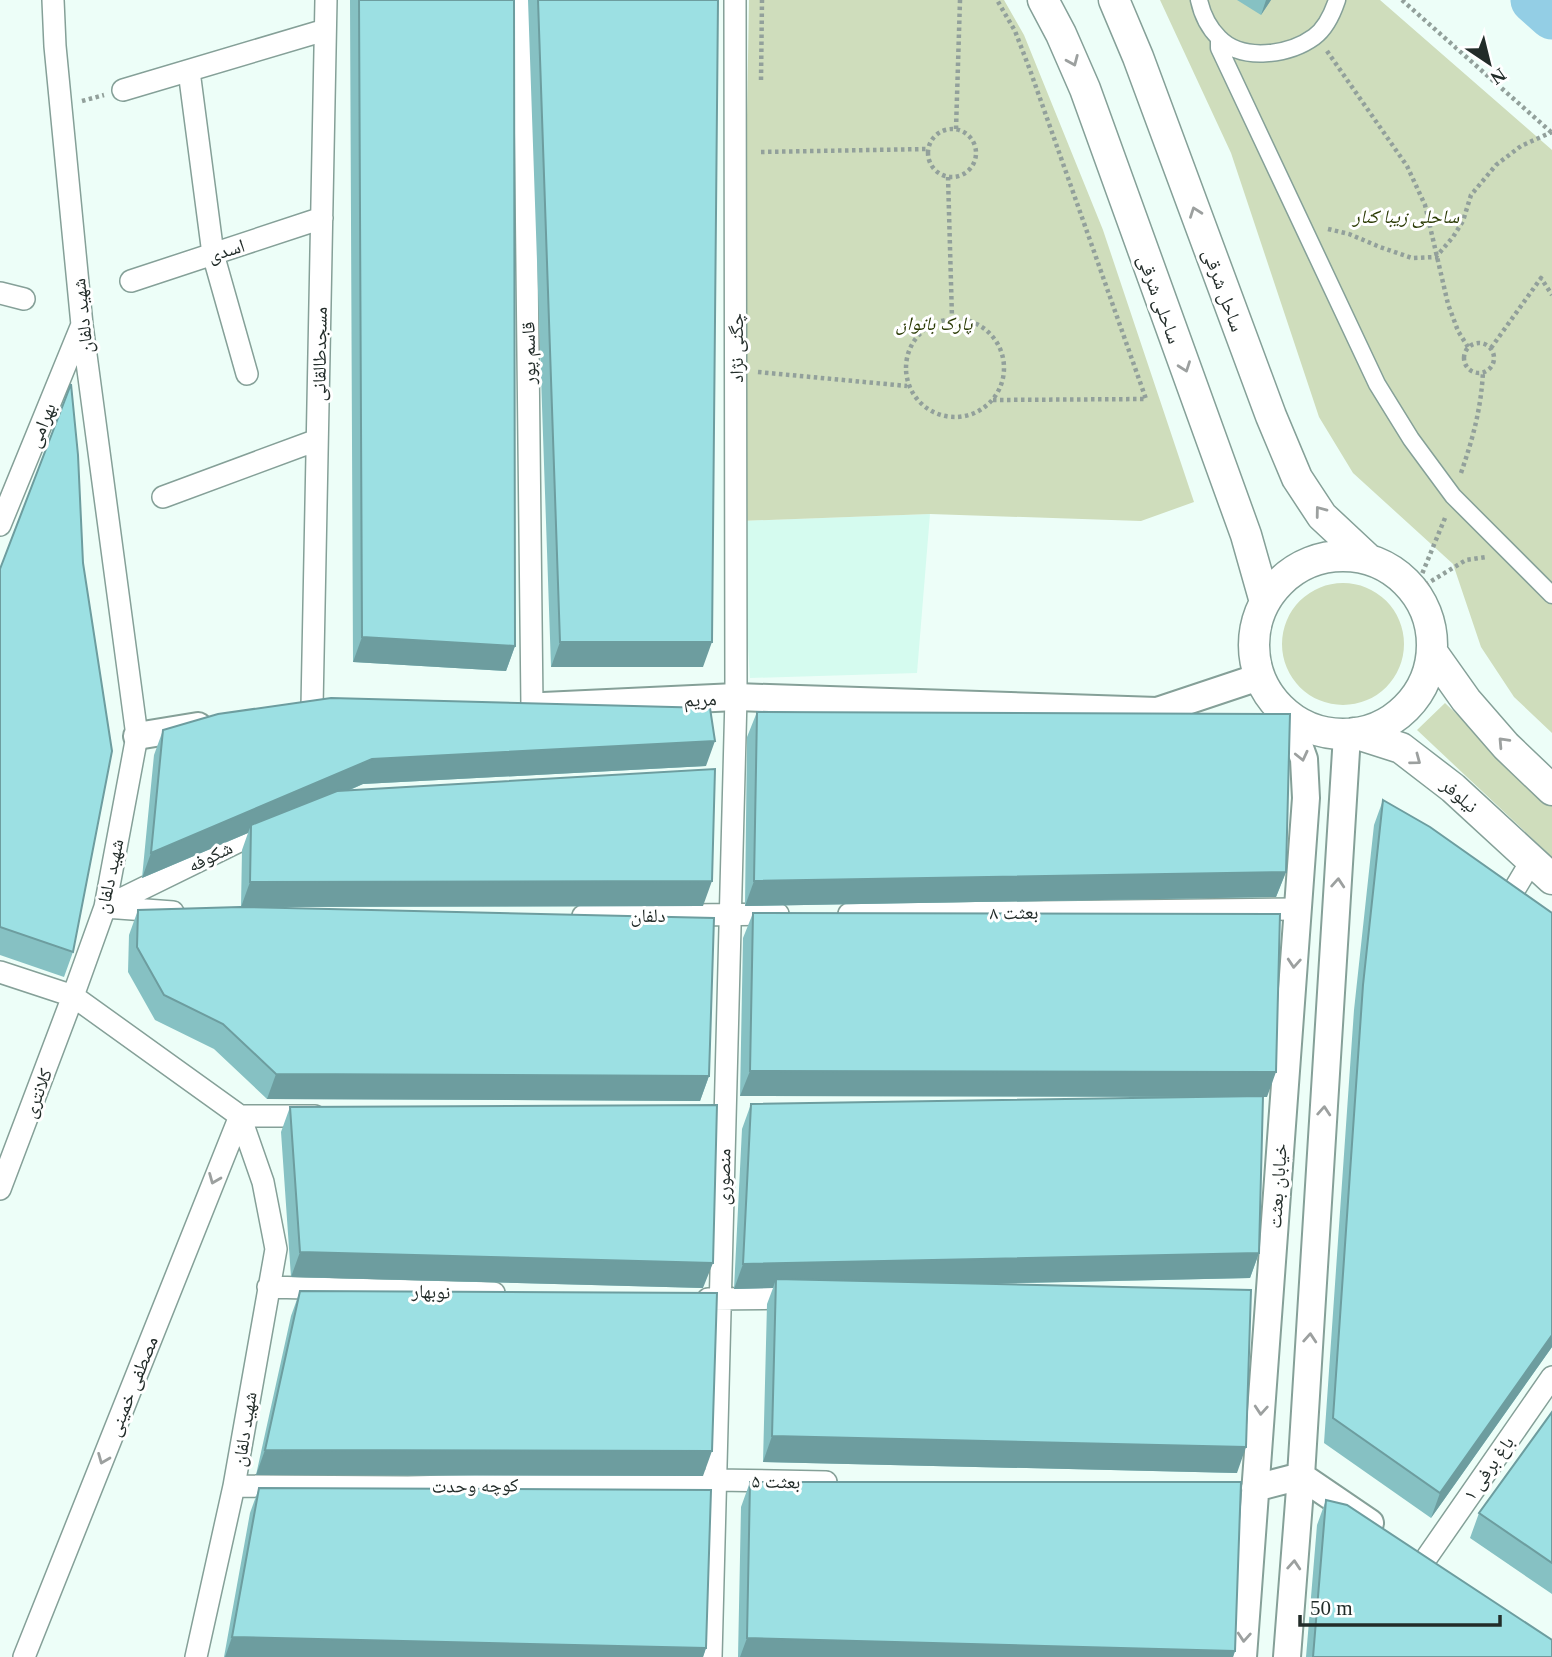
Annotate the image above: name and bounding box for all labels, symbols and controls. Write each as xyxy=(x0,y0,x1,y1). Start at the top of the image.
north arrow xyxy=(1454,28,1524,98)
one-way arrow xyxy=(1065,54,1079,67)
text: N xyxy=(1487,64,1510,89)
one-way arrow xyxy=(1189,206,1203,218)
park label: ساحلی زیبا کنار xyxy=(1351,206,1460,228)
street label: اسدی xyxy=(205,235,248,267)
street label: ساحل شرقی xyxy=(1198,246,1248,335)
street label: ساحلی شرقی xyxy=(1133,252,1185,347)
street label: شهید دلفان xyxy=(68,277,98,355)
street label: مسجدطالقانی xyxy=(308,306,332,402)
street label: چگنی نژاد xyxy=(726,313,748,383)
park label: پارک بانوان xyxy=(896,313,973,335)
street label: قاسم پور xyxy=(517,321,542,386)
one-way arrow xyxy=(1177,360,1191,372)
street label: بهرامی xyxy=(23,400,61,451)
one-way arrow xyxy=(1316,507,1328,519)
street label: مریم xyxy=(683,688,717,713)
one-way arrow xyxy=(1499,737,1511,750)
one-way arrow xyxy=(1294,750,1308,762)
one-way arrow xyxy=(1408,752,1421,764)
street label: نیلوفر xyxy=(1436,773,1482,818)
street label: شهید دلفان xyxy=(91,837,129,915)
street label: شکوفه xyxy=(185,837,236,877)
one-way arrow xyxy=(1330,878,1345,889)
street label: بعثت ۸ xyxy=(989,902,1039,924)
street label: دلفان xyxy=(630,905,666,927)
one-way arrow xyxy=(1286,958,1301,969)
street label: کلانتری xyxy=(19,1066,57,1121)
one-way arrow xyxy=(1316,1105,1331,1116)
street label: خیابان بعثت xyxy=(1264,1143,1292,1229)
street label: منصوری xyxy=(713,1148,735,1206)
one-way arrow xyxy=(209,1173,223,1185)
street label: نوبهار xyxy=(410,1280,451,1304)
one-way arrow xyxy=(1302,1332,1317,1343)
street label: مصطفی خمینی xyxy=(103,1333,163,1440)
street label: شهید دلفان xyxy=(228,1390,262,1468)
one-way arrow xyxy=(1254,1405,1269,1416)
street label: باغ برفی ۱ xyxy=(1459,1432,1519,1505)
one-way arrow xyxy=(98,1452,112,1464)
street label: بعثت ۵ xyxy=(751,1471,801,1493)
street label: کوچه وحدت xyxy=(431,1474,519,1498)
one-way arrow xyxy=(1286,1559,1301,1570)
scale bar xyxy=(1300,1584,1500,1628)
text: 50 m xyxy=(1310,1596,1353,1620)
one-way arrow xyxy=(1237,1632,1252,1643)

